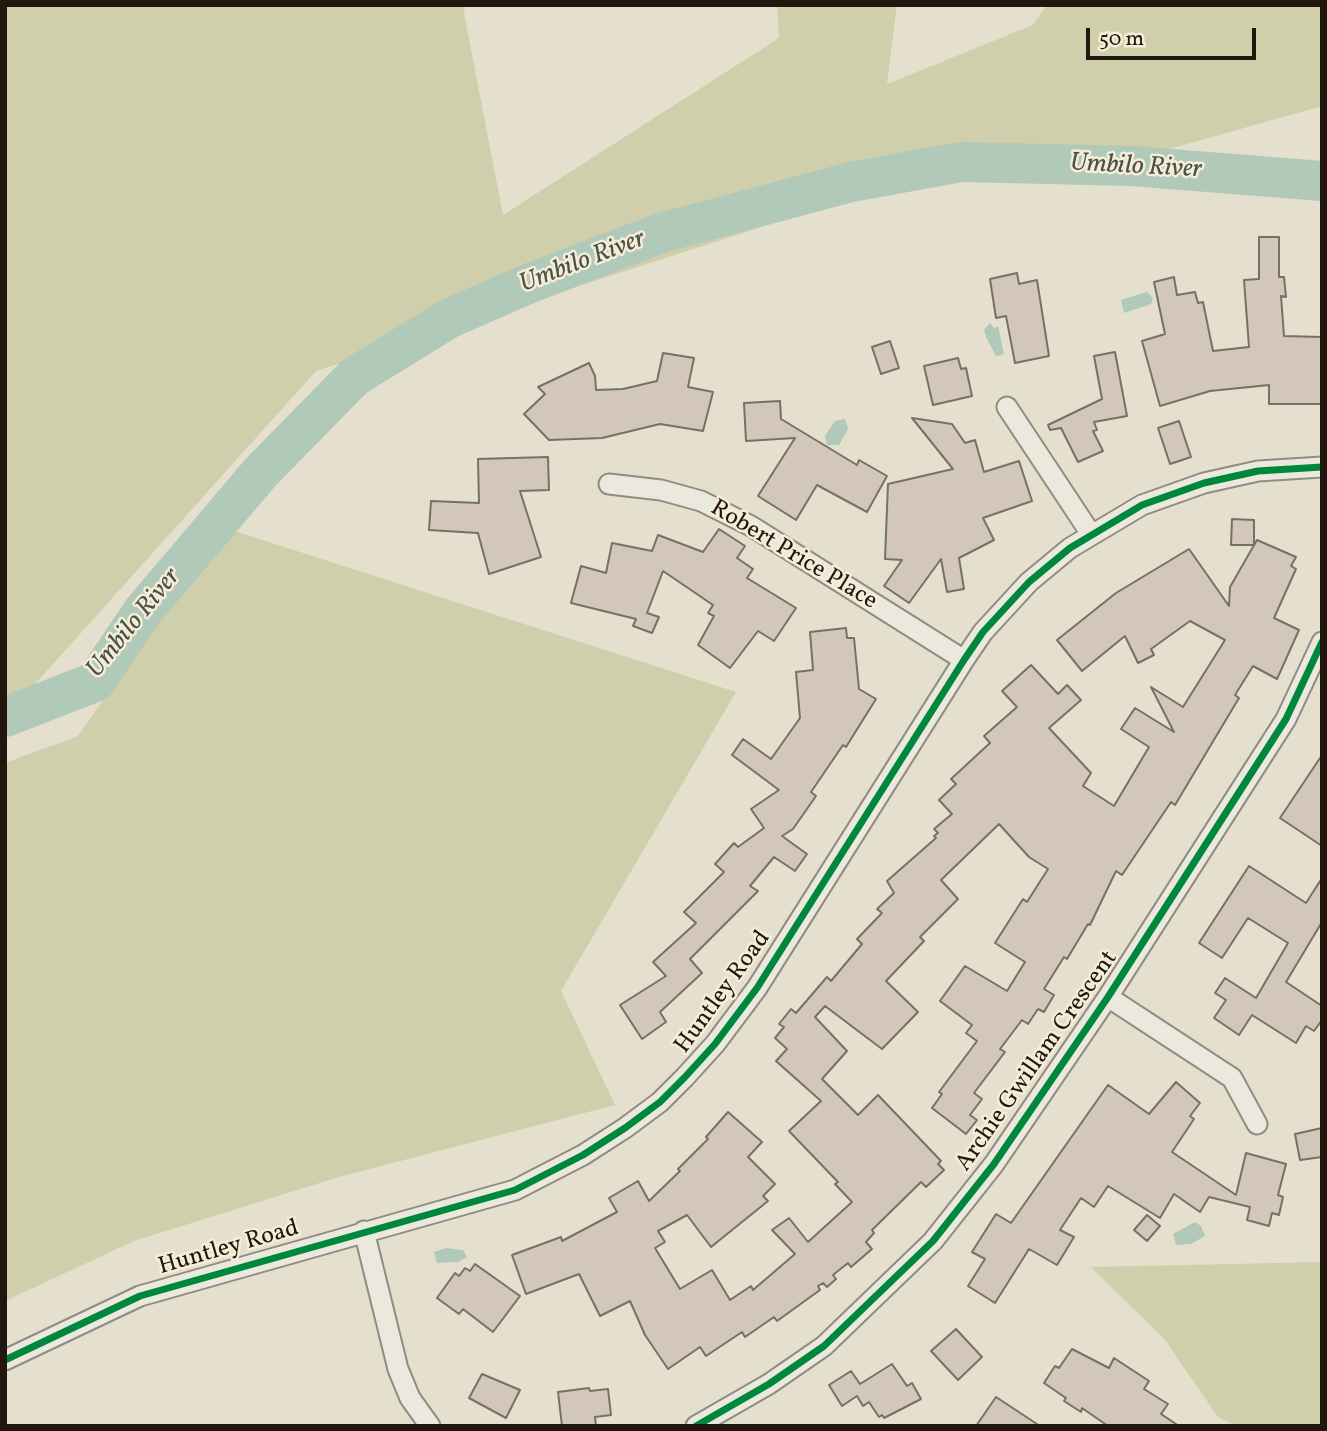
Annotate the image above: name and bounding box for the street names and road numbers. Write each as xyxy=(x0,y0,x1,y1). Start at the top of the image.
street label: Robert Price Place xyxy=(704,495,882,617)
street label: Huntley Road xyxy=(670,926,778,1060)
street label: Archie Gwillam Crescent xyxy=(951,946,1125,1178)
street label: Huntley Road xyxy=(156,1215,302,1283)

